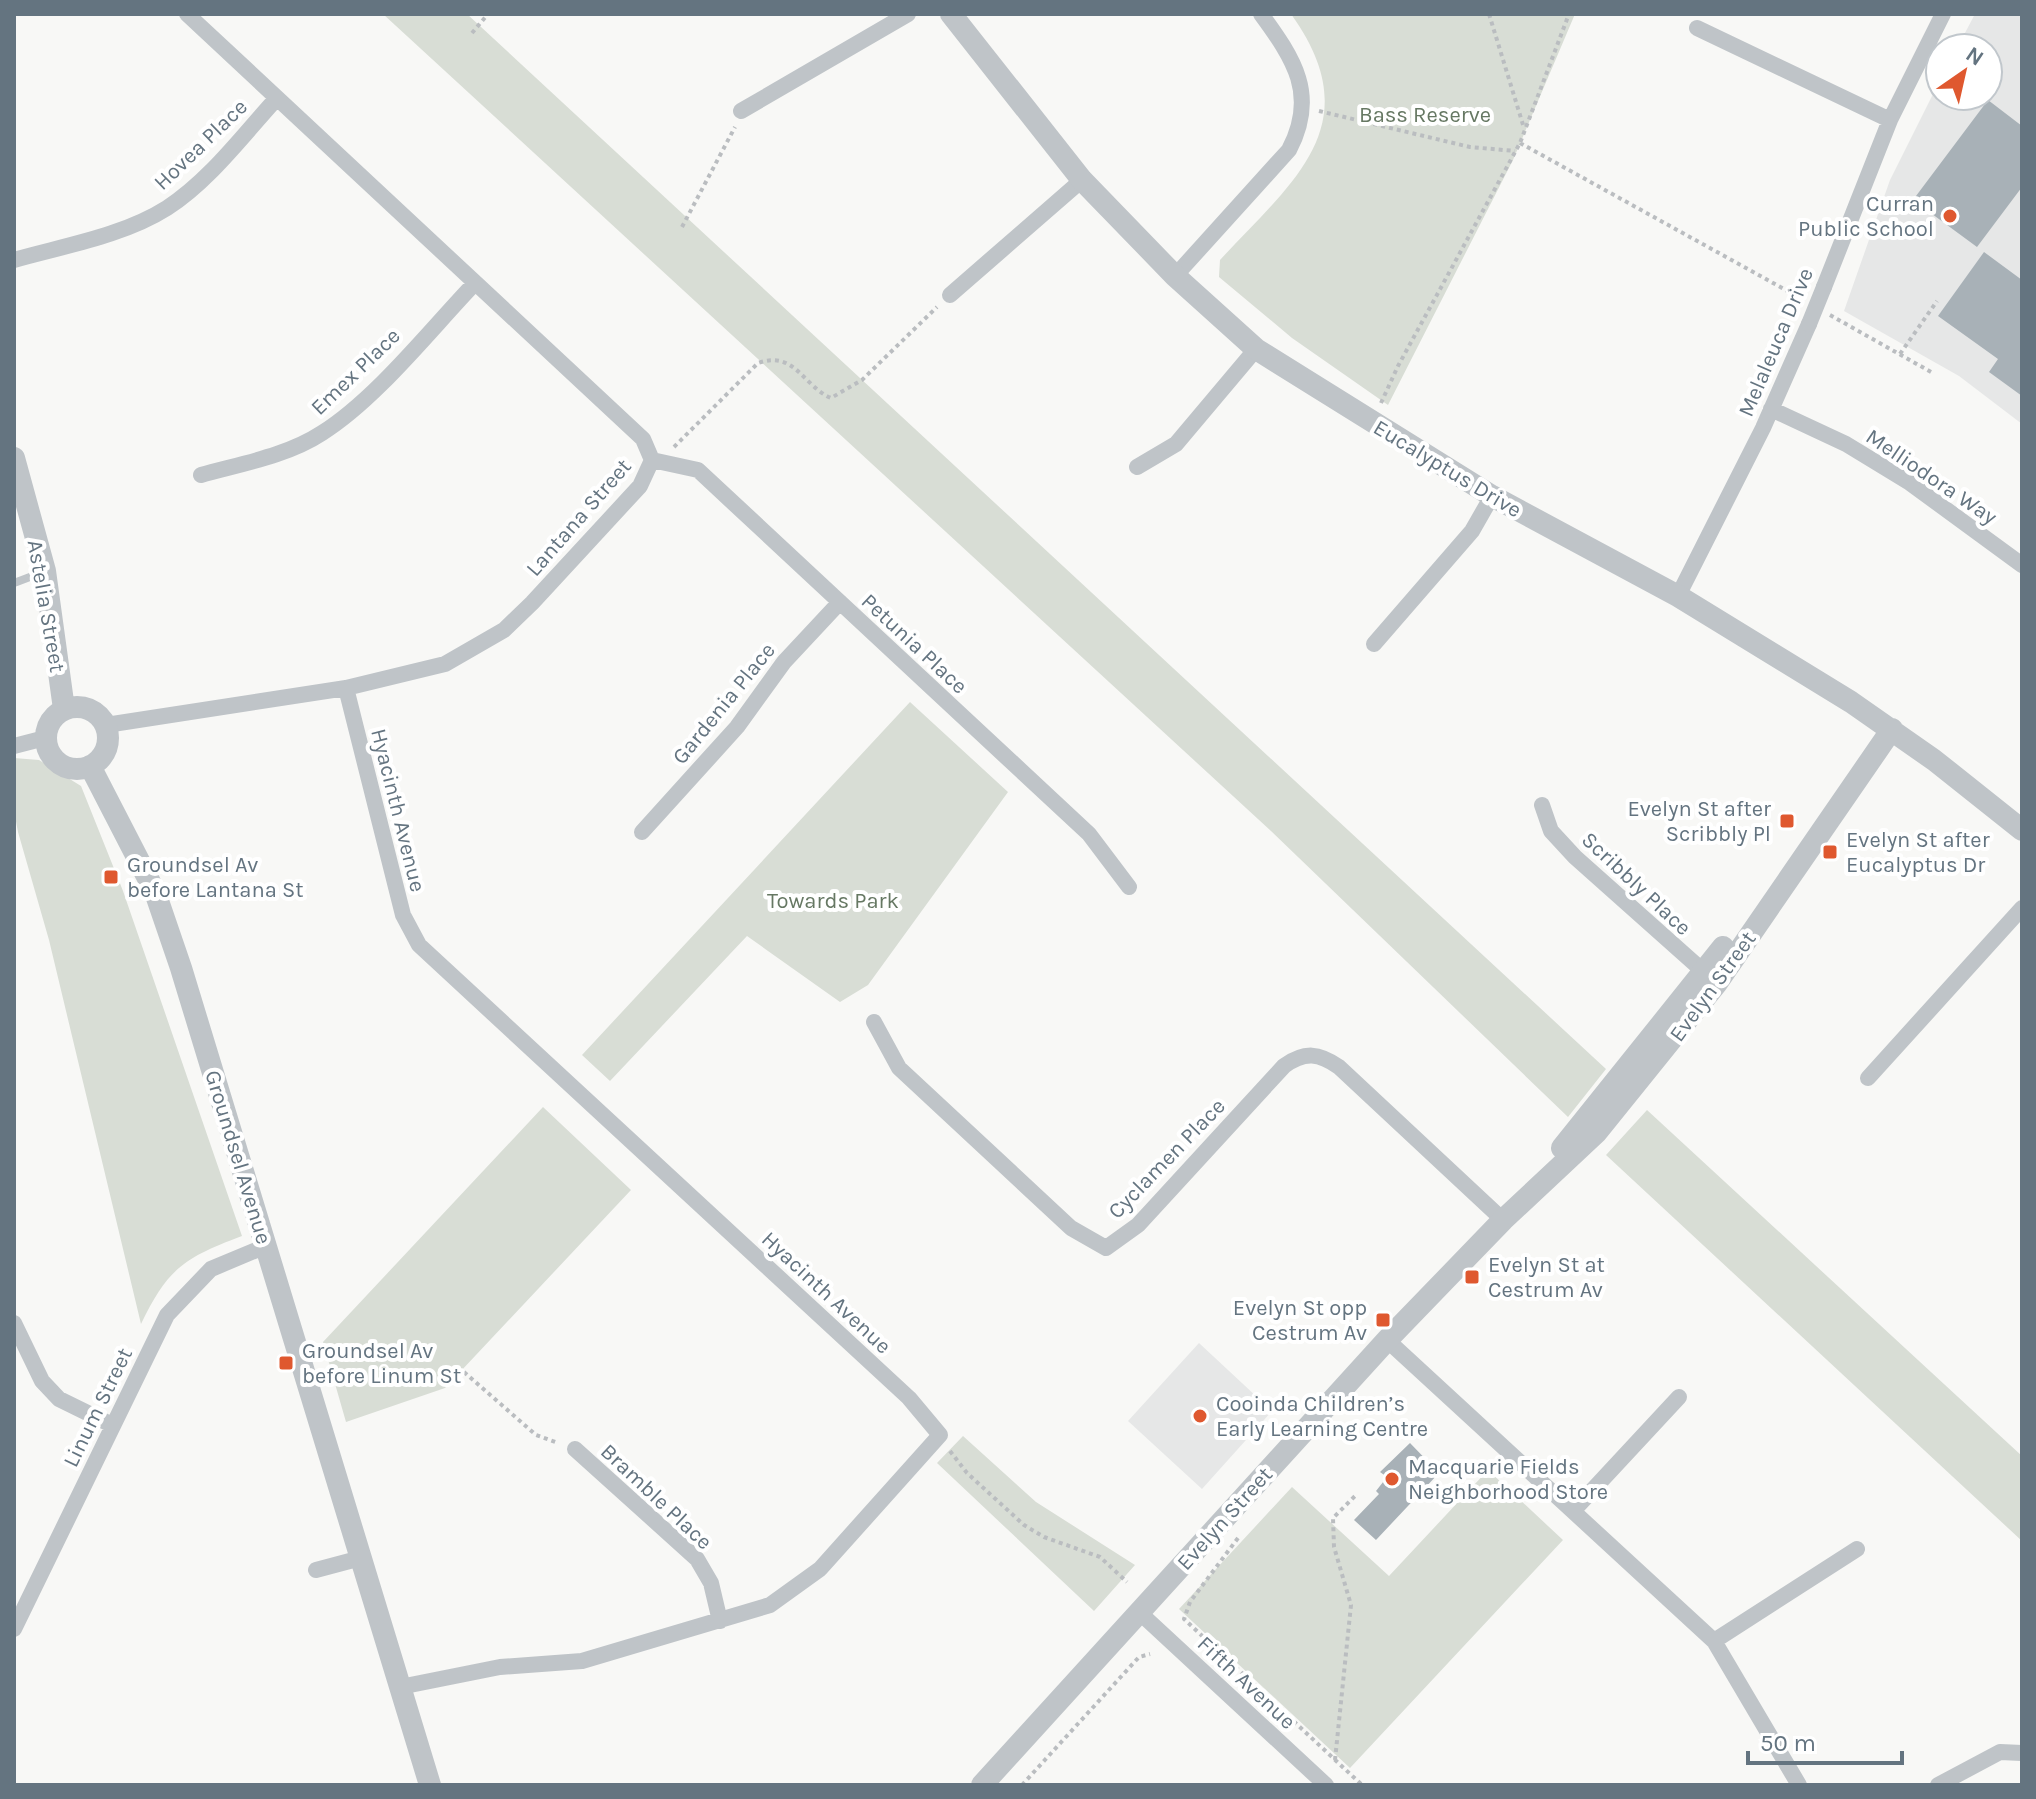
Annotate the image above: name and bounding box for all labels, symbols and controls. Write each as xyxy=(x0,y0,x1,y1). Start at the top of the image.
north arrow xyxy=(1924,32,2004,112)
text: N xyxy=(1961,41,1988,71)
street label: Hovea Place xyxy=(149,94,253,196)
park label: Bass Reserve xyxy=(1359,102,1491,128)
place label: Curran Public School xyxy=(1798,191,1934,242)
marker: Curran Public School xyxy=(1941,207,1959,225)
street label: Melaleuca Drive xyxy=(1733,264,1819,421)
street label: Emex Place xyxy=(306,323,406,421)
street label: Eucalyptus Drive xyxy=(1369,414,1526,523)
street label: Melliodora Way xyxy=(1861,423,2002,530)
street label: Lantana Street xyxy=(521,454,637,582)
street label: Astelia Street xyxy=(22,538,70,675)
street label: Petunia Place xyxy=(856,588,973,699)
street label: Gardenia Place xyxy=(667,638,781,770)
street label: Hyacinth Avenue xyxy=(365,726,431,895)
place label: Evelyn St after Scribbly Pl xyxy=(1627,796,1771,847)
marker: Evelyn St after Scribbly Pl xyxy=(1778,812,1796,830)
street label: Scribbly Place xyxy=(1576,826,1696,941)
place label: Evelyn St after Eucalyptus Dr xyxy=(1846,827,1990,878)
marker: Evelyn St after Eucalyptus Dr xyxy=(1821,843,1839,861)
place label: Groundsel Av before Lantana St xyxy=(127,852,304,903)
marker: Groundsel Av before Lantana St xyxy=(102,868,120,886)
park label: Towards Park xyxy=(767,888,899,914)
street label: Evelyn Street xyxy=(1664,926,1762,1047)
street label: Groundsel Avenue xyxy=(199,1067,277,1247)
street label: Cyclamen Place xyxy=(1103,1093,1231,1224)
street label: Hyacinth Avenue xyxy=(756,1226,896,1359)
place label: Evelyn St at Cestrum Av xyxy=(1488,1252,1605,1303)
marker: Evelyn St at Cestrum Av xyxy=(1463,1268,1481,1286)
place label: Evelyn St opp Cestrum Av xyxy=(1233,1295,1367,1346)
marker: Evelyn St opp Cestrum Av xyxy=(1374,1311,1392,1329)
place label: Groundsel Av before Linum St xyxy=(302,1338,461,1389)
street label: Linum Street xyxy=(58,1343,138,1471)
marker: Groundsel Av before Linum St xyxy=(277,1354,295,1372)
place label: Cooinda Children’s Early Learning Centre xyxy=(1216,1391,1428,1442)
marker: Cooinda Children’s Early Learning Centre xyxy=(1191,1407,1209,1425)
street label: Bramble Place xyxy=(595,1438,718,1555)
place label: Macquarie Fields Neighborhood Store xyxy=(1408,1454,1608,1505)
street label: Evelyn Street xyxy=(1172,1462,1278,1576)
marker: Macquarie Fields Neighborhood Store xyxy=(1383,1470,1401,1488)
street label: Fifth Avenue xyxy=(1192,1631,1301,1735)
scale bar xyxy=(1748,1715,1902,1765)
text: 50 m xyxy=(1760,1729,1816,1757)

